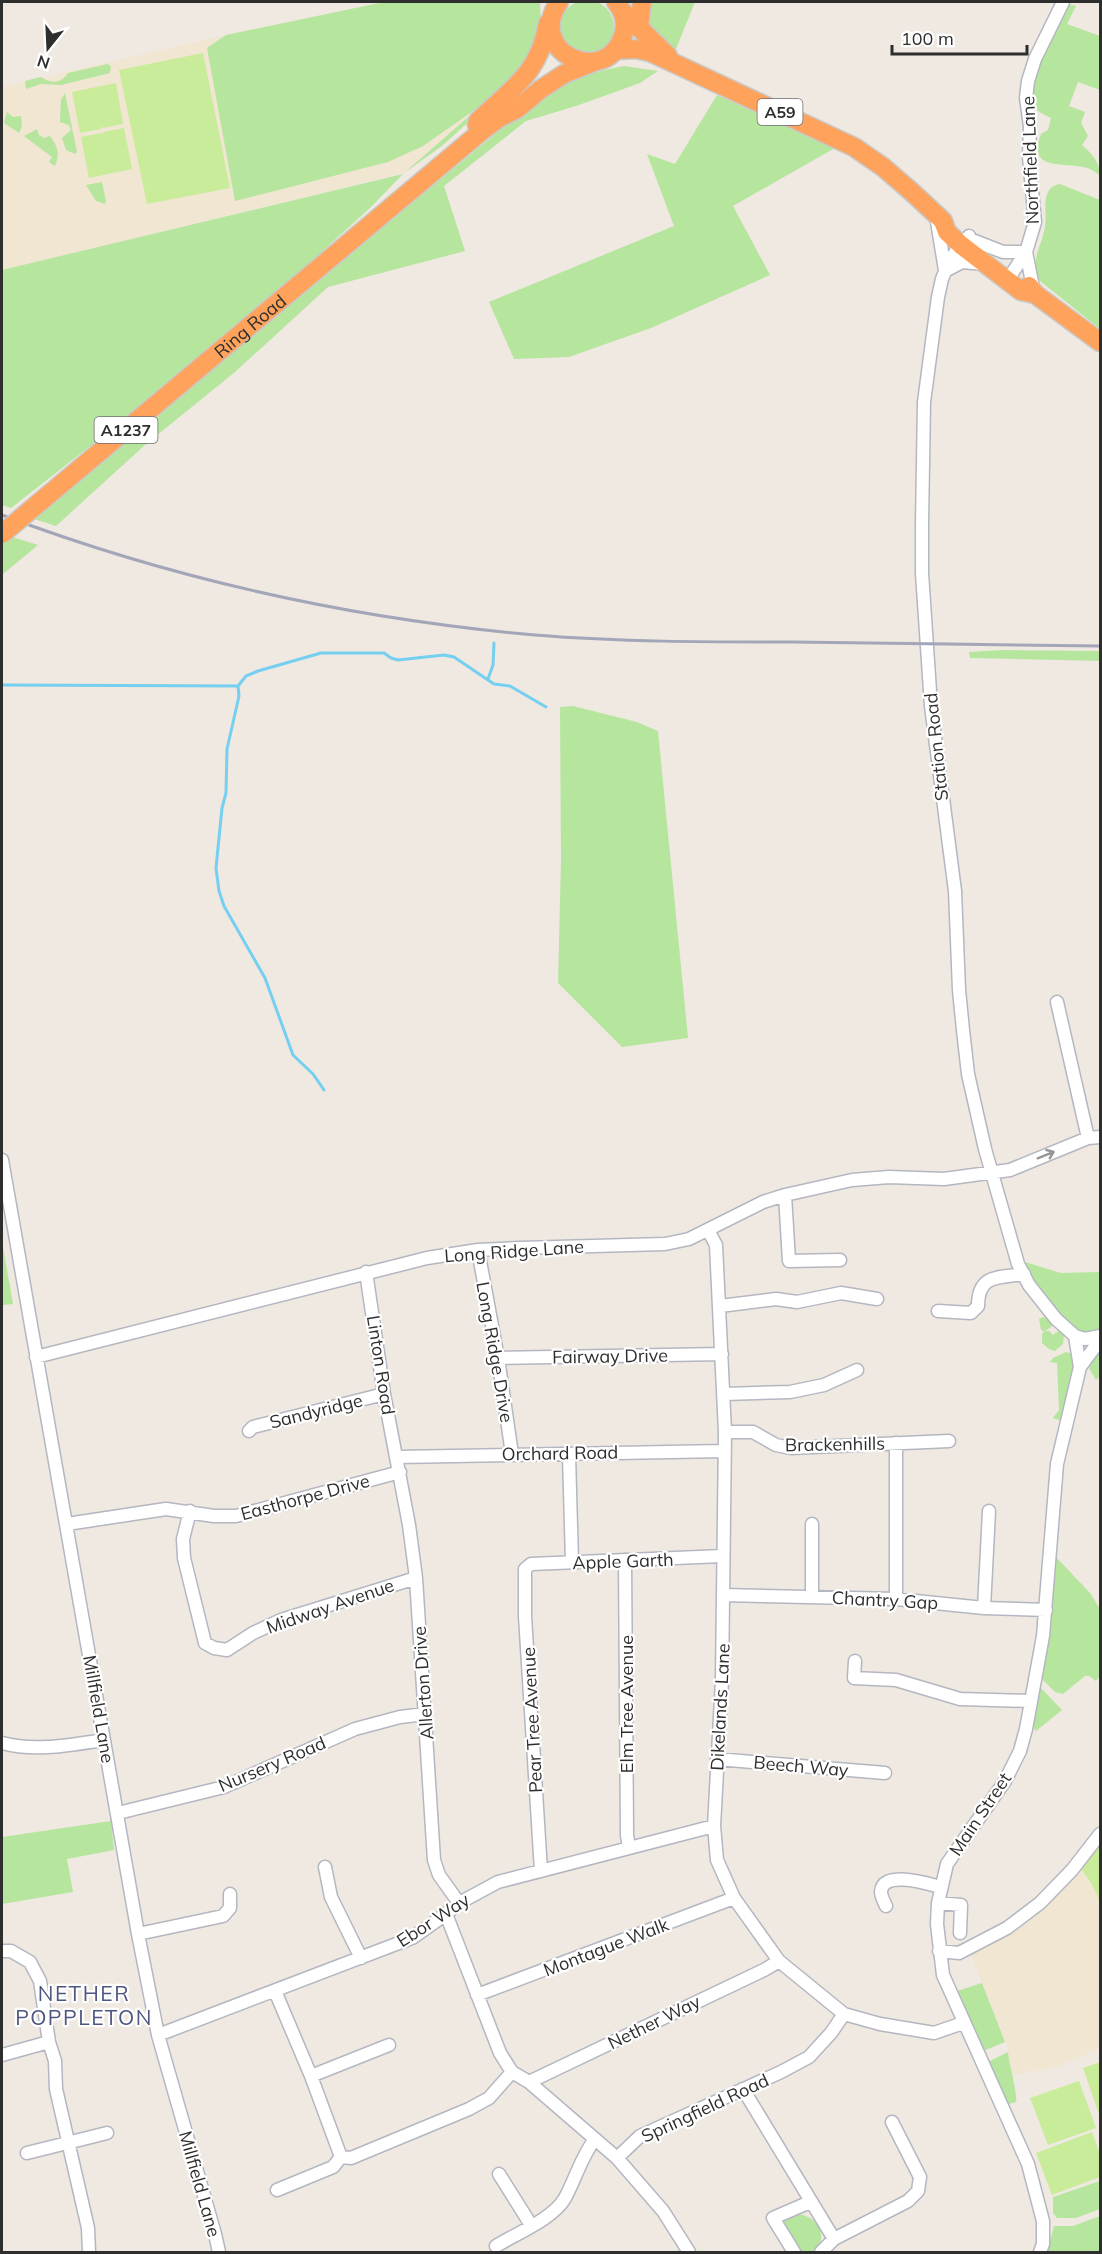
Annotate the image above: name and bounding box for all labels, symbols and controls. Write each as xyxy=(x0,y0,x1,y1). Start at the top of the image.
north arrow xyxy=(18,18,78,78)
scale bar xyxy=(892,18,1027,56)
text: 100 m xyxy=(901,27,954,50)
text: N xyxy=(35,51,52,74)
street label: Northfield Lane xyxy=(1016,95,1044,225)
road number: A59 xyxy=(758,99,802,125)
street label: Ring Road xyxy=(209,289,291,363)
road number: A1237 xyxy=(94,417,158,443)
street label: Station Road xyxy=(919,692,953,802)
one-way arrow xyxy=(1037,1149,1055,1160)
street label: Long Ridge Lane xyxy=(443,1235,585,1267)
street label: Long Ridge Drive xyxy=(471,1280,519,1424)
street label: Linton Road xyxy=(362,1314,400,1416)
street label: Fairway Drive xyxy=(552,1343,668,1369)
street label: Sandyridge xyxy=(267,1388,365,1434)
street label: Brackenhills xyxy=(785,1432,885,1456)
street label: Orchard Road xyxy=(501,1440,619,1466)
street label: Easthorpe Drive xyxy=(238,1469,372,1525)
street label: Apple Garth xyxy=(572,1548,674,1574)
street label: Midway Avenue xyxy=(263,1573,397,1639)
street label: Chantry Gap xyxy=(831,1586,939,1614)
street label: Allerton Drive xyxy=(408,1625,438,1741)
street label: Elm Tree Avenue xyxy=(615,1635,638,1773)
street label: Dikelands Lane xyxy=(705,1643,735,1771)
street label: Pear Tree Avenue xyxy=(517,1646,547,1794)
street label: Millfield Lane xyxy=(78,1653,120,1765)
street label: Nursery Road xyxy=(215,1731,329,1797)
street label: Beech Way xyxy=(753,1750,850,1782)
street label: Main Street xyxy=(944,1768,1016,1860)
street label: Ebor Way xyxy=(392,1888,474,1952)
street label: Montague Walk xyxy=(540,1912,673,1981)
district label: NETHER POPPLETON xyxy=(15,1980,153,2030)
street label: Nether Way xyxy=(604,1989,705,2054)
street label: Springfield Road xyxy=(637,2068,773,2148)
street label: Millfield Lane xyxy=(174,2128,226,2240)

